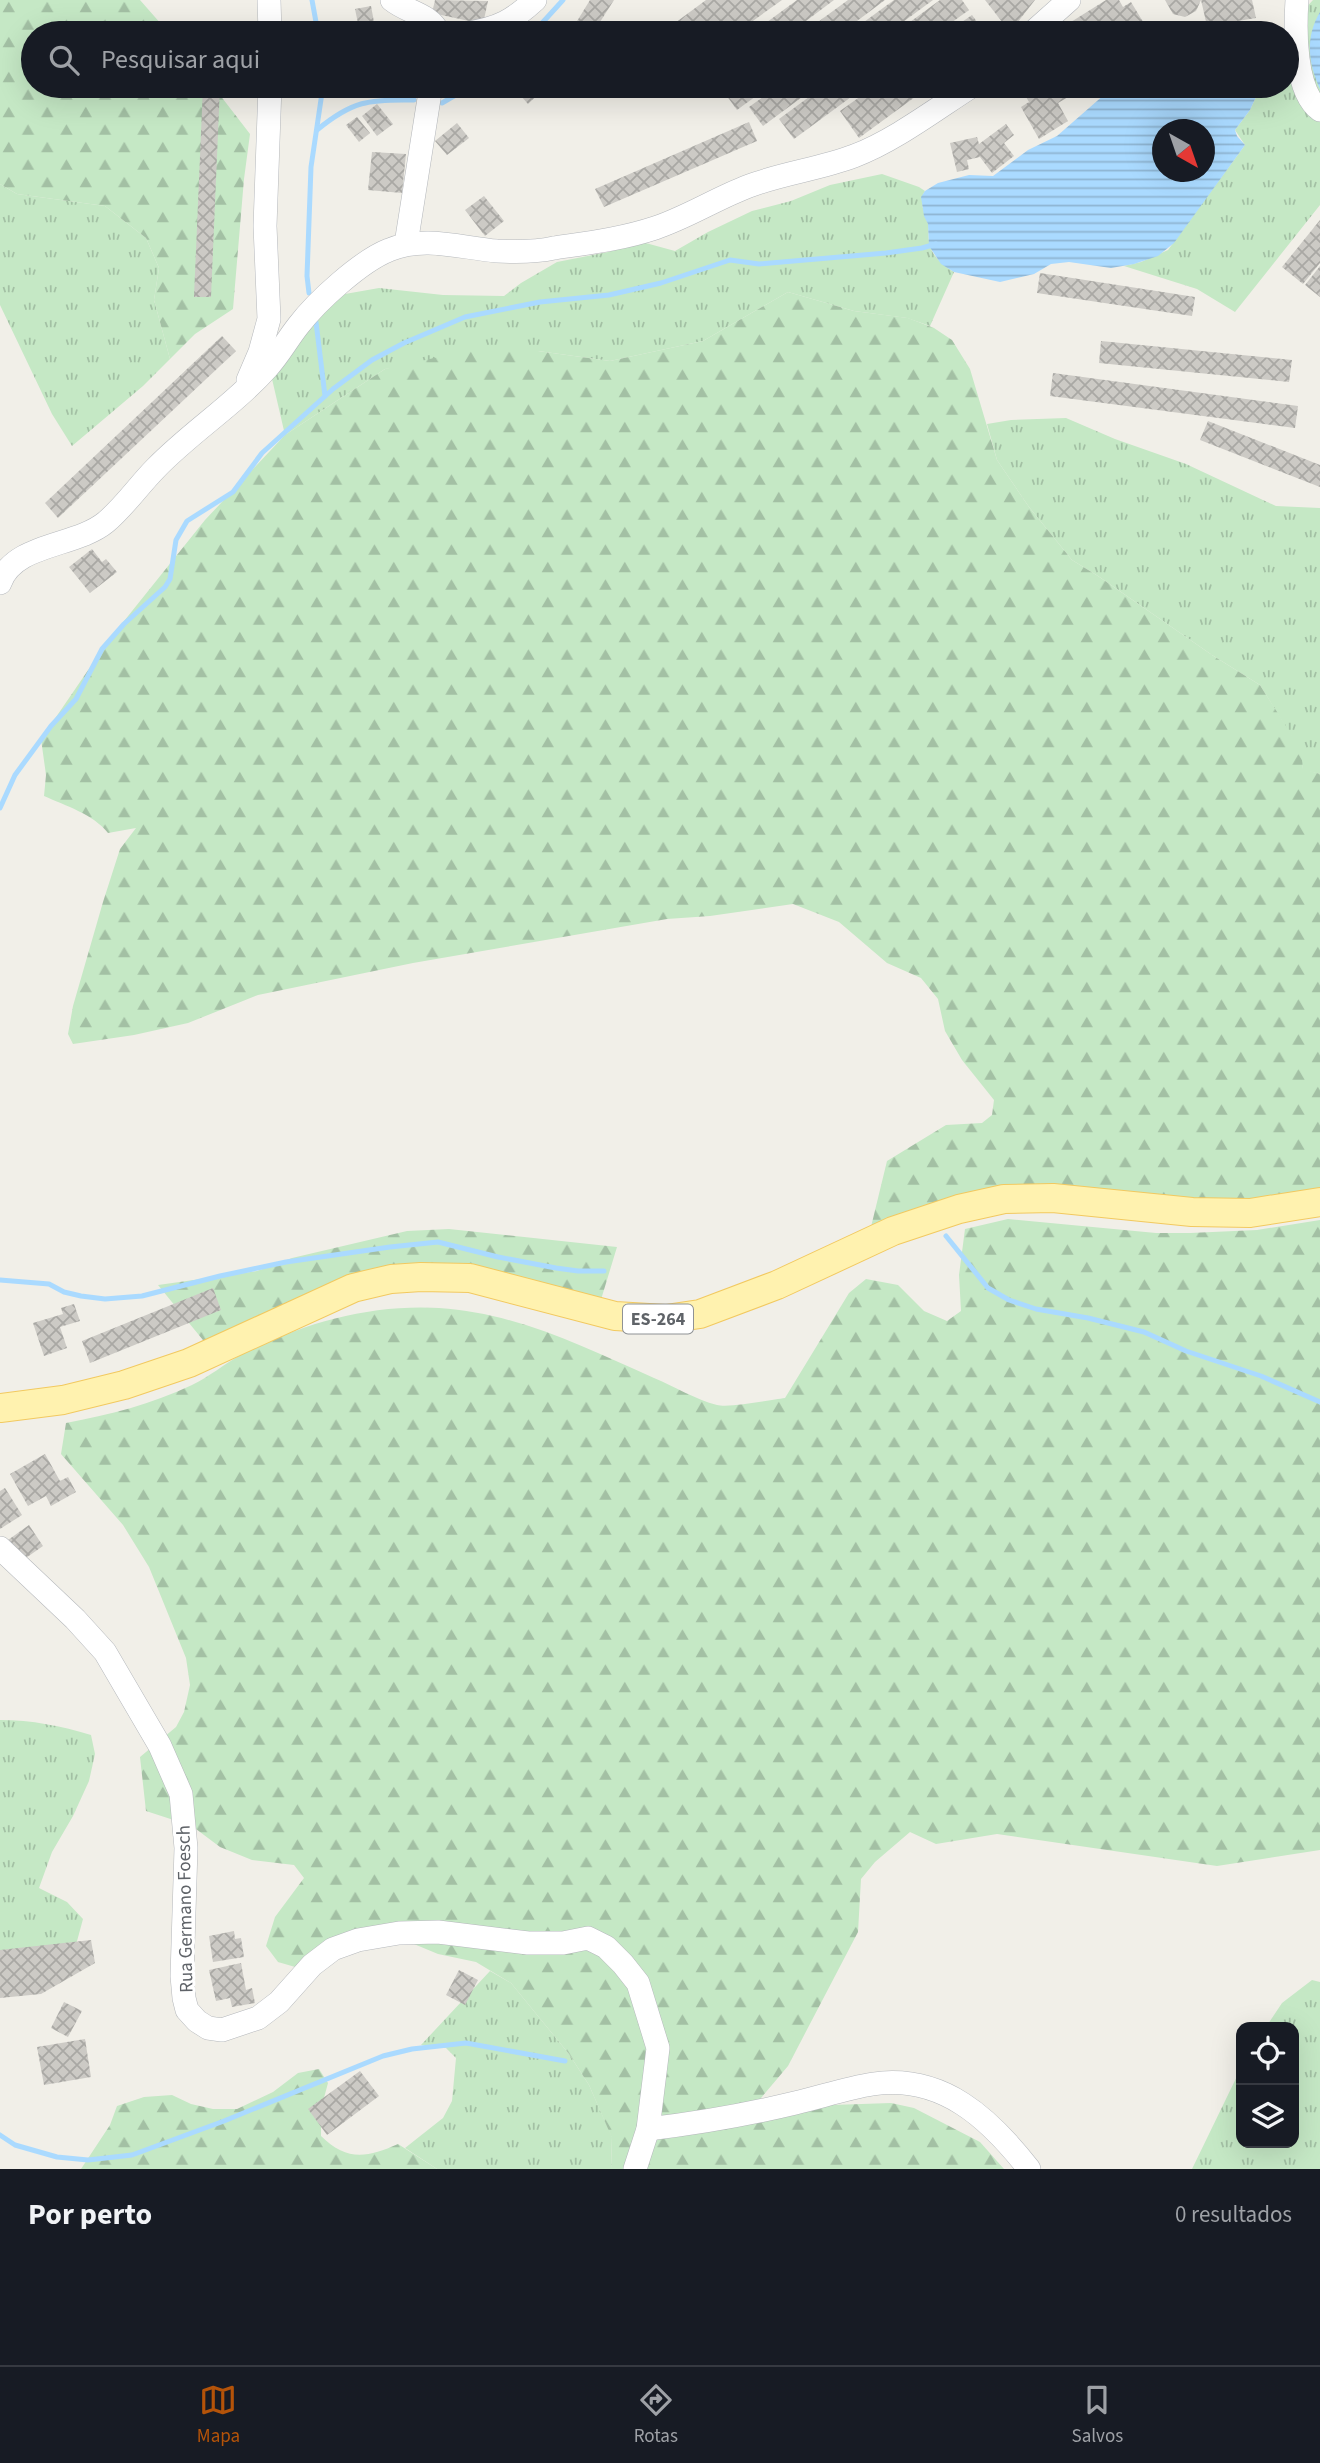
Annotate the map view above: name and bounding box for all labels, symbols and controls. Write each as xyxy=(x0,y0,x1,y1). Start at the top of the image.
search box xyxy=(21,21,1299,98)
icon: search xyxy=(45,41,83,79)
text: Pesquisar aqui xyxy=(101,41,260,78)
north arrow xyxy=(1152,119,1215,182)
road number: ES-264 xyxy=(623,1304,693,1334)
street label: Rua Germano Foesch xyxy=(171,1825,200,1993)
map controls xyxy=(1236,2022,1299,2148)
button: locate xyxy=(1236,2022,1299,2085)
button: layers xyxy=(1236,2085,1299,2148)
text: Por perto xyxy=(28,2193,152,2236)
text: 0 resultados xyxy=(1175,2198,1292,2231)
tab: Mapa xyxy=(197,2381,240,2450)
tab: Rotas xyxy=(634,2381,678,2450)
tab: Salvos xyxy=(1072,2381,1123,2450)

